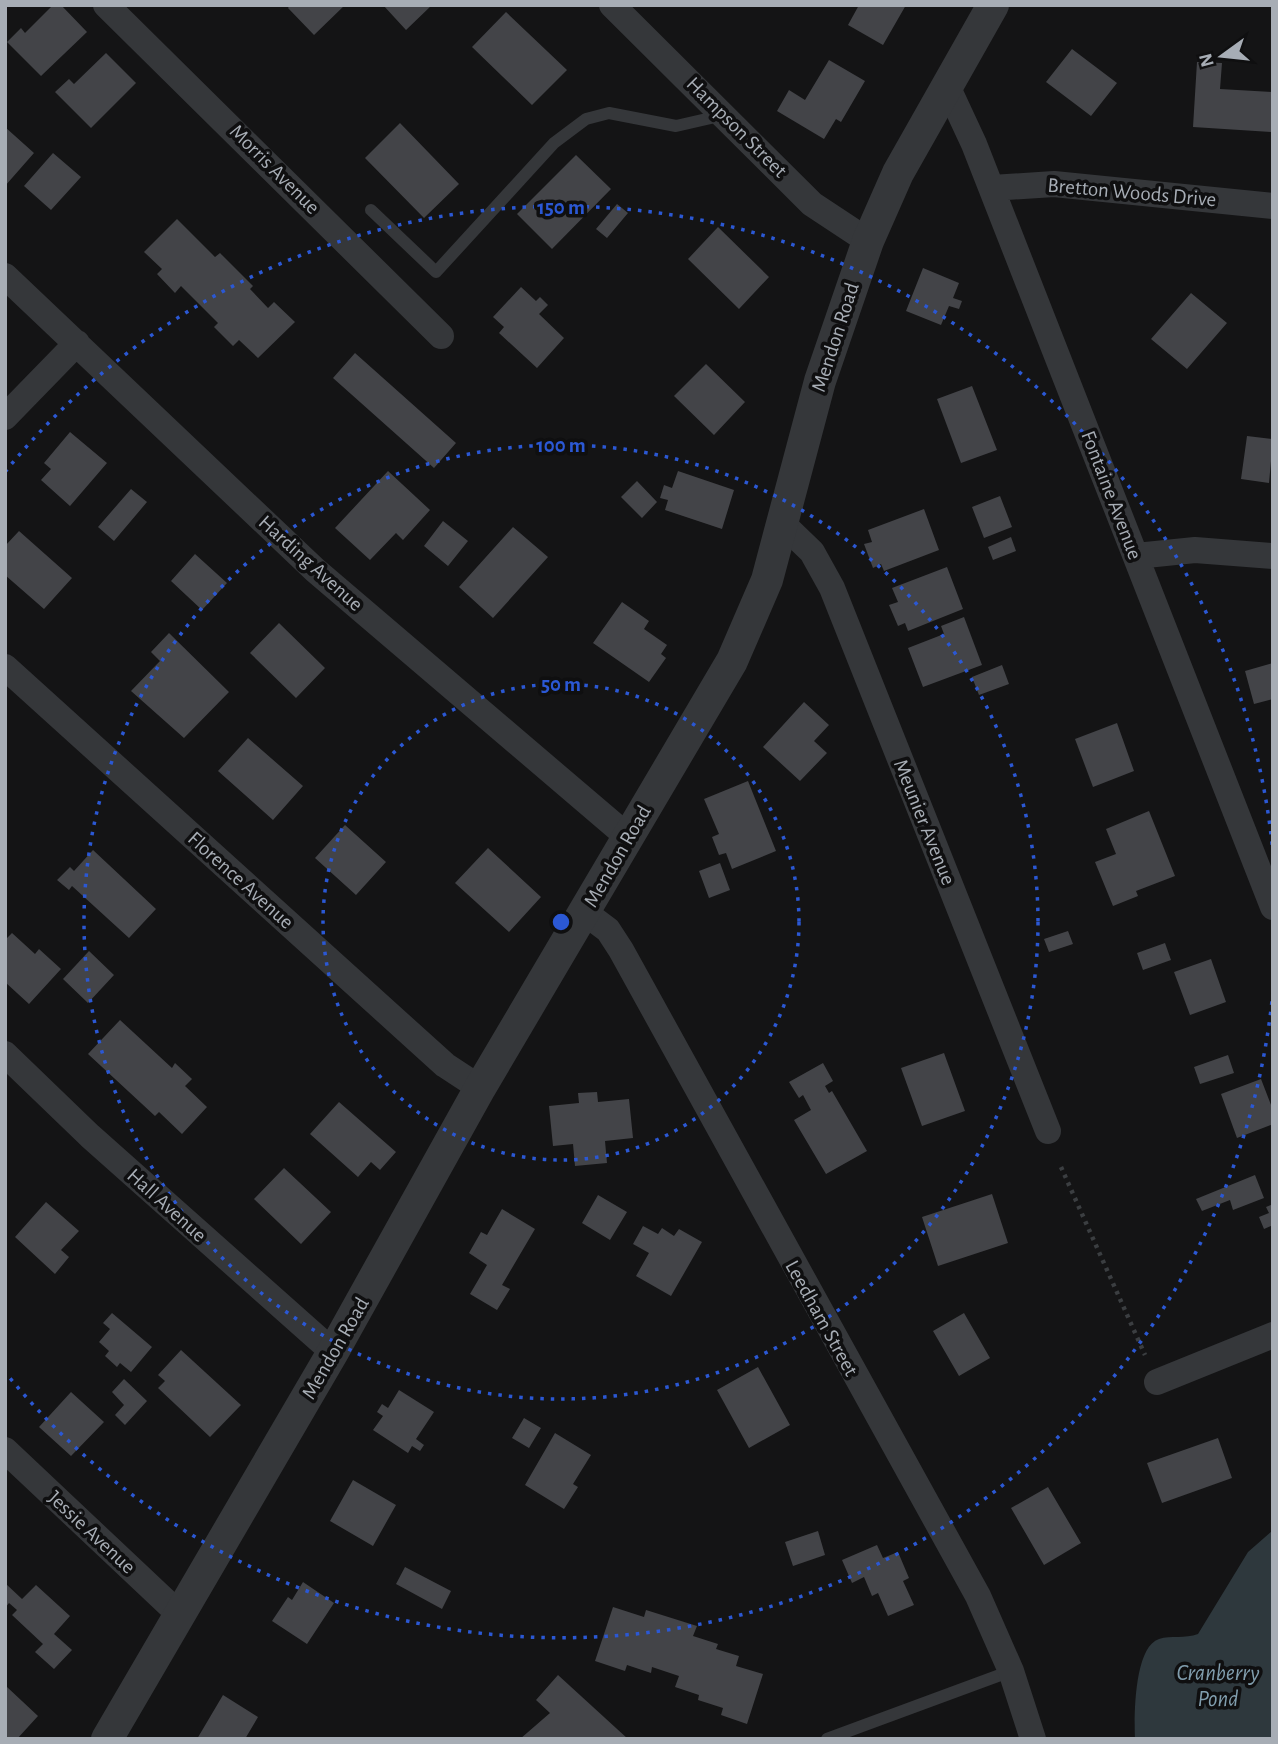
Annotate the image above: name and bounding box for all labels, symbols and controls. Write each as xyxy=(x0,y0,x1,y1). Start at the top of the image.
north arrow xyxy=(1187,21,1257,91)
text: N xyxy=(1196,51,1218,69)
street label: Hampson Street xyxy=(682,73,791,182)
street label: Morris Avenue xyxy=(226,120,324,218)
street label: Bretton Woods Drive xyxy=(1047,175,1217,210)
text: 150 m xyxy=(537,197,585,218)
street label: Mendon Road xyxy=(808,280,863,394)
street label: Fontaine Avenue xyxy=(1077,428,1146,562)
text: 100 m xyxy=(536,435,586,456)
street label: Harding Avenue xyxy=(255,511,367,615)
text: 50 m xyxy=(541,674,581,695)
street label: Meunier Avenue xyxy=(890,756,959,888)
street label: Mendon Road xyxy=(580,802,655,911)
street label: Florence Avenue xyxy=(184,828,298,933)
centre of rings xyxy=(549,910,573,934)
street label: Hall Avenue xyxy=(123,1165,210,1246)
street label: Leedham Street xyxy=(781,1257,862,1380)
street label: Mendon Road xyxy=(298,1294,373,1403)
street label: Jessie Avenue xyxy=(44,1487,139,1578)
water label: Cranberry Pond xyxy=(1177,1662,1260,1711)

